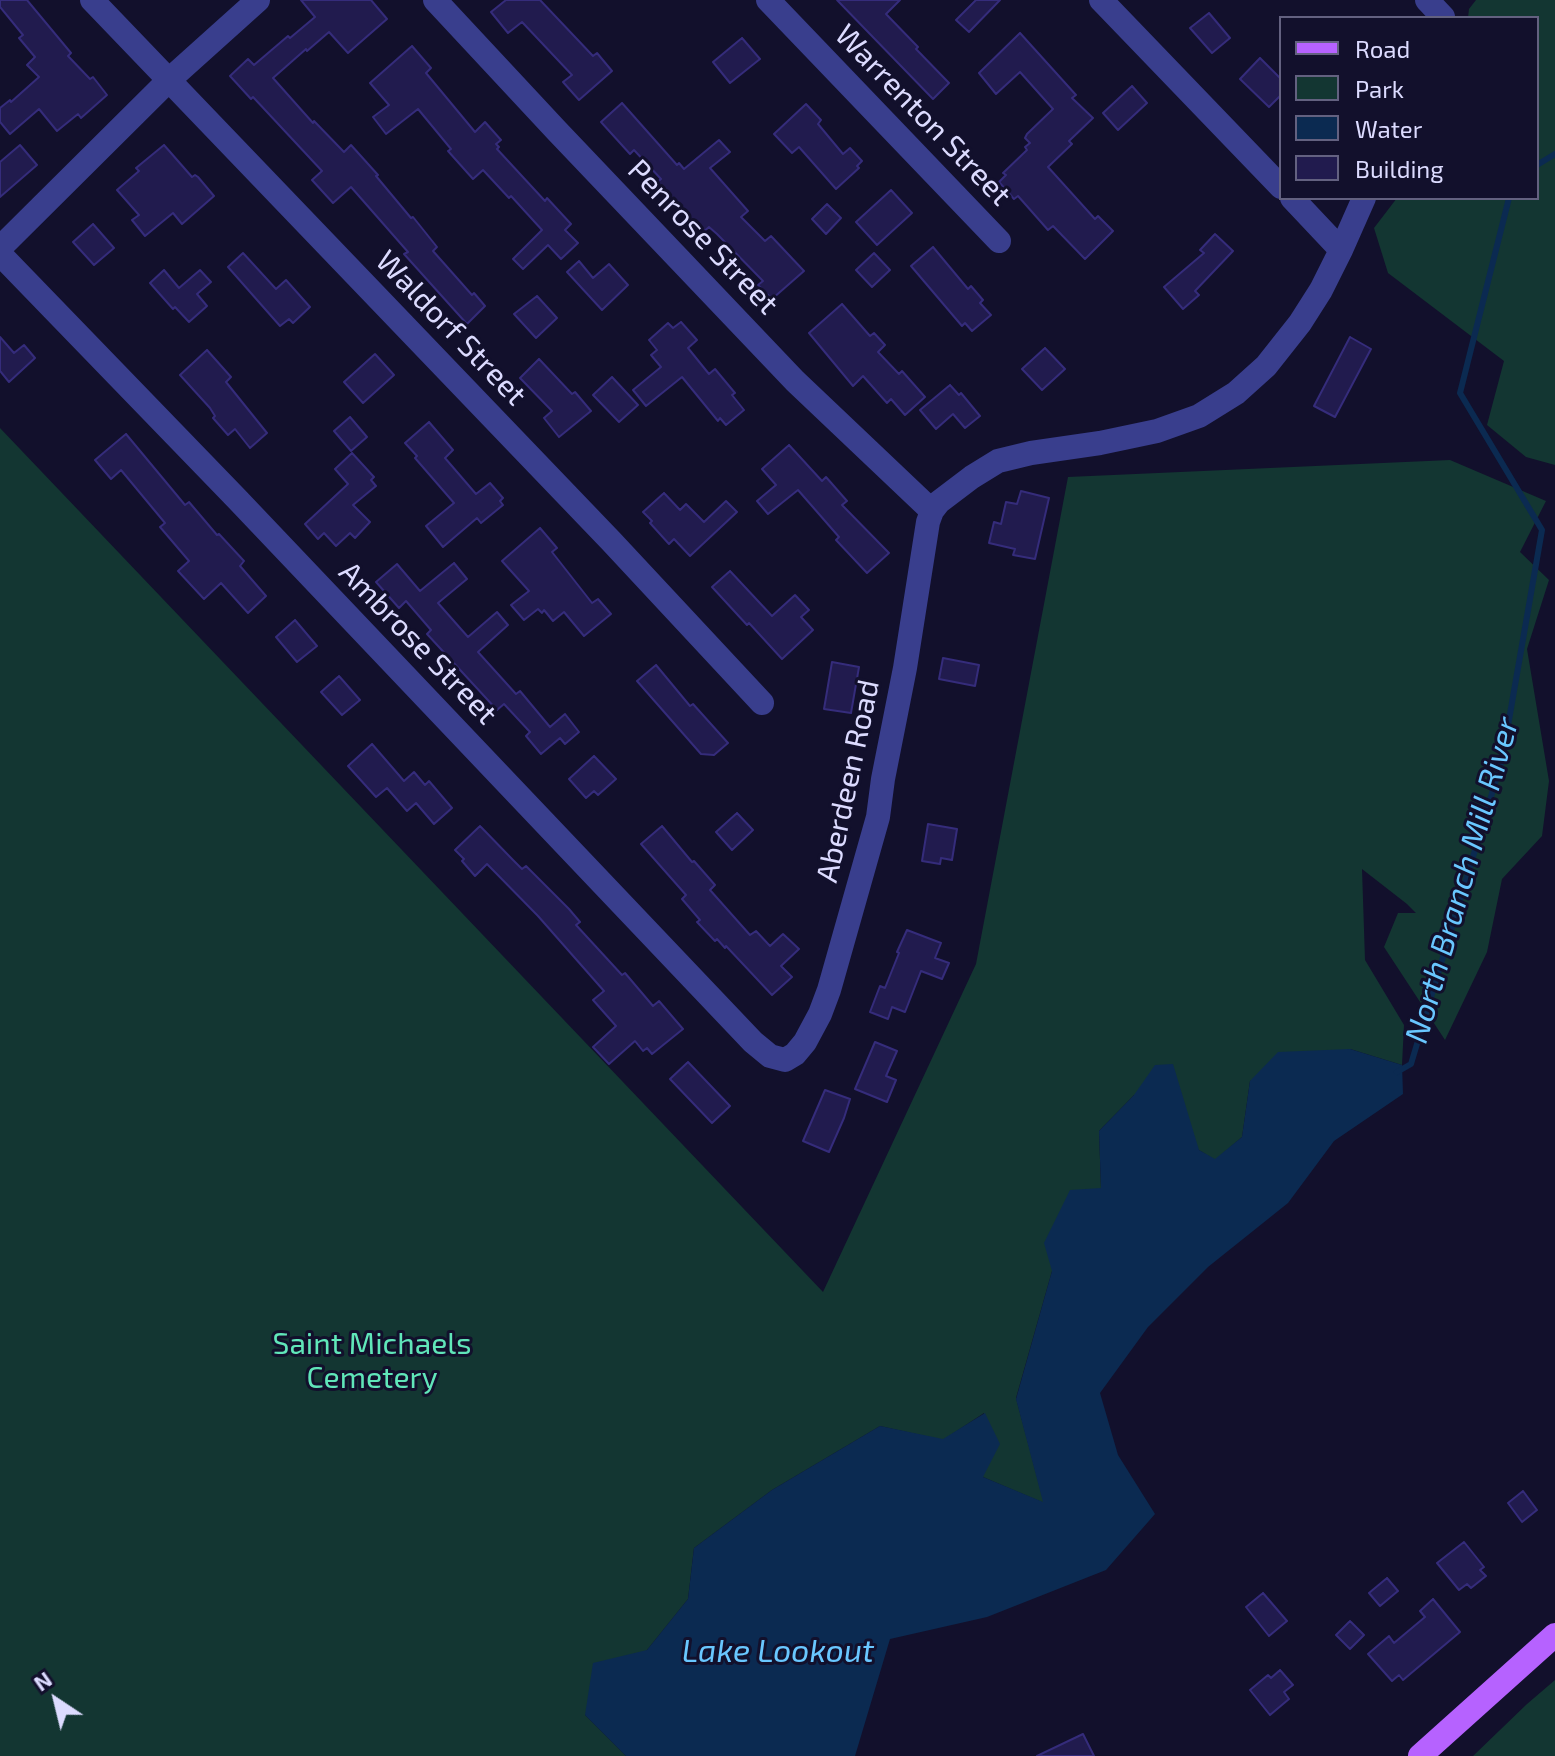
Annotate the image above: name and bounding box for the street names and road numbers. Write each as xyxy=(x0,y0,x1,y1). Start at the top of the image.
street label: Warrenton Street xyxy=(827,17,1019,213)
street label: Penrose Street xyxy=(620,152,786,322)
street label: Waldorf Street xyxy=(368,243,534,413)
street label: Ambrose Street xyxy=(331,554,505,732)
street label: Aberdeen Road xyxy=(809,676,887,886)

